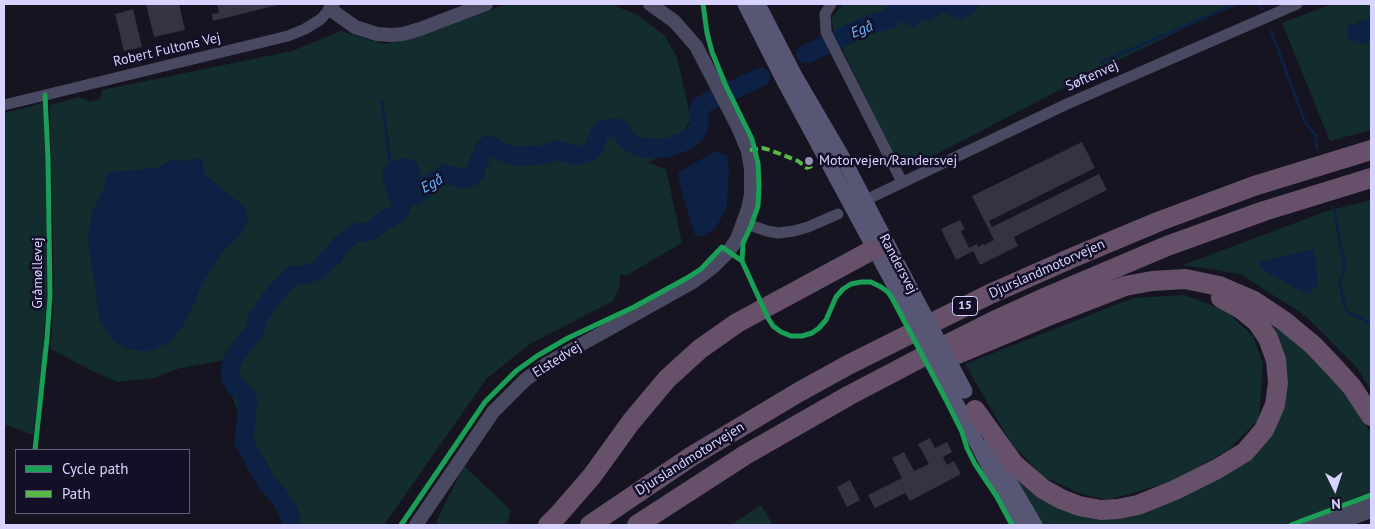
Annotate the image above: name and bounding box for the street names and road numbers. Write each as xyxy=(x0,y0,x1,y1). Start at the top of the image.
street label: Robert Fultons Vej xyxy=(112,29,222,71)
street label: Søftenvej xyxy=(1063,57,1121,95)
street label: Randersvej xyxy=(875,231,921,297)
street label: Djurslandmotorvejen xyxy=(986,236,1108,302)
street label: Gråmøllevej xyxy=(30,237,46,309)
road number: 15 xyxy=(952,296,978,316)
street label: Elstedvej xyxy=(530,339,584,381)
street label: Djurslandmotorvejen xyxy=(632,419,748,499)

